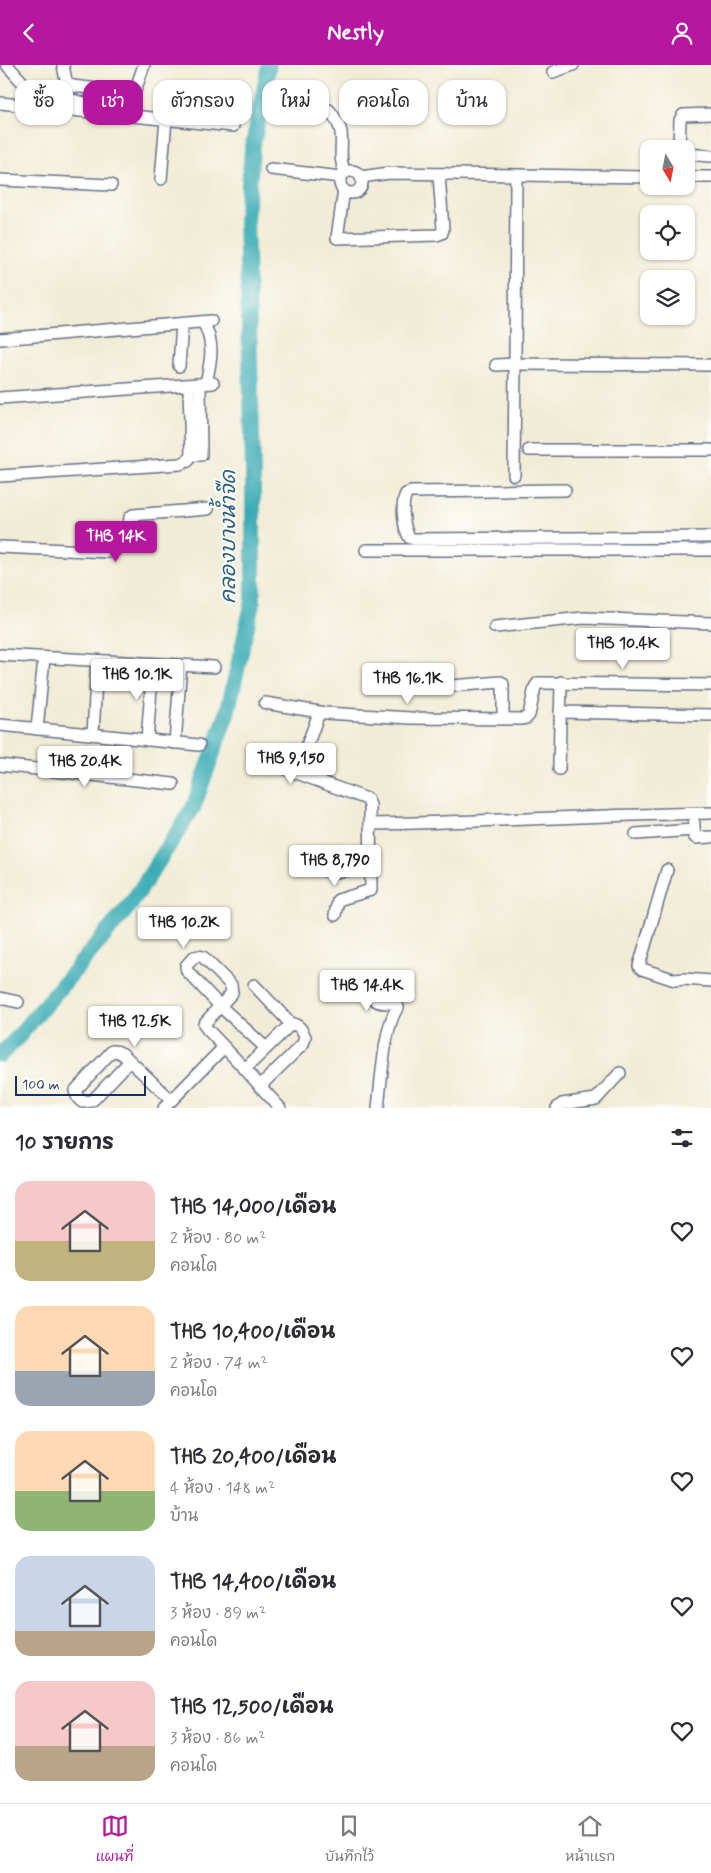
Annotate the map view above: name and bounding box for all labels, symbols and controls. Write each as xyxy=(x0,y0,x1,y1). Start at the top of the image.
icon: back xyxy=(15,19,43,47)
text: Nestly xyxy=(327,19,384,47)
icon: person xyxy=(668,19,696,47)
chip: ซื้อ xyxy=(15,80,73,125)
chip: เช่า xyxy=(83,80,143,125)
chip: ตัวกรอง xyxy=(153,80,252,125)
chip: ใหม่ xyxy=(262,80,329,125)
chip: คอนโด xyxy=(339,80,428,125)
chip: บ้าน xyxy=(438,80,506,125)
north arrow xyxy=(640,140,695,195)
map controls xyxy=(640,140,695,325)
button: locate xyxy=(640,205,695,260)
button: layers xyxy=(640,270,695,325)
water label: คลองบางน้ำจืด xyxy=(208,469,243,604)
pin: THB 14K xyxy=(70,521,162,563)
text: THB 14K xyxy=(86,526,146,547)
pin: THB 10.4K xyxy=(566,627,680,670)
text: THB 10.4K xyxy=(587,633,659,654)
pin: THB 10.1K xyxy=(80,659,194,701)
pin: THB 16.1K xyxy=(351,663,465,705)
text: THB 10.1K xyxy=(102,664,172,685)
text: THB 16.1K xyxy=(373,668,443,689)
pin: THB 9,150 xyxy=(234,743,348,785)
pin: THB 20.4K xyxy=(28,745,142,788)
text: THB 9,150 xyxy=(257,748,325,769)
text: THB 20.4K xyxy=(49,751,121,772)
pin: THB 8,790 xyxy=(278,845,392,887)
text: THB 8,790 xyxy=(300,850,370,871)
pin: THB 10.2K xyxy=(127,907,241,949)
text: THB 10.2K xyxy=(149,912,219,933)
pin: THB 14.4K xyxy=(310,969,424,1012)
text: THB 14.4K xyxy=(331,975,403,996)
pin: THB 12.5K xyxy=(78,1005,192,1048)
text: THB 12.5K xyxy=(99,1011,171,1032)
scale bar xyxy=(15,1073,146,1096)
text: 100 m xyxy=(22,1076,60,1094)
icon: filters xyxy=(668,1124,696,1152)
text: 10 รายการ xyxy=(15,1129,114,1157)
text: THB 14,000/เดือน xyxy=(170,1193,336,1221)
icon: home xyxy=(55,1201,115,1261)
icon: heart xyxy=(668,1217,696,1245)
text: 2 ห้อง · 80 m² xyxy=(170,1228,266,1249)
text: คอนโด xyxy=(170,1256,217,1277)
text: THB 10,400/เดือน xyxy=(170,1318,335,1346)
icon: home xyxy=(55,1326,115,1386)
icon: heart xyxy=(668,1342,696,1370)
text: 2 ห้อง · 74 m² xyxy=(170,1353,268,1374)
text: คอนโด xyxy=(170,1381,217,1402)
text: THB 20,400/เดือน xyxy=(170,1443,336,1471)
icon: home xyxy=(55,1451,115,1511)
icon: heart xyxy=(668,1467,696,1495)
text: 4 ห้อง · 148 m² xyxy=(170,1478,275,1499)
text: บ้าน xyxy=(170,1506,198,1527)
text: THB 14,400/เดือน xyxy=(170,1568,336,1596)
icon: home xyxy=(55,1576,115,1636)
icon: heart xyxy=(668,1592,696,1620)
text: 3 ห้อง · 89 m² xyxy=(170,1603,266,1624)
text: คอนโด xyxy=(170,1631,217,1652)
text: THB 12,500/เดือน xyxy=(170,1693,334,1721)
icon: home xyxy=(55,1701,115,1761)
icon: heart xyxy=(668,1717,696,1745)
text: 3 ห้อง · 86 m² xyxy=(170,1728,265,1749)
text: คอนโด xyxy=(170,1756,217,1777)
tab: แผนที่ xyxy=(96,1812,133,1866)
tab: บันทึกไว้ xyxy=(325,1812,374,1866)
tab: หน้าแรก xyxy=(565,1812,615,1866)

